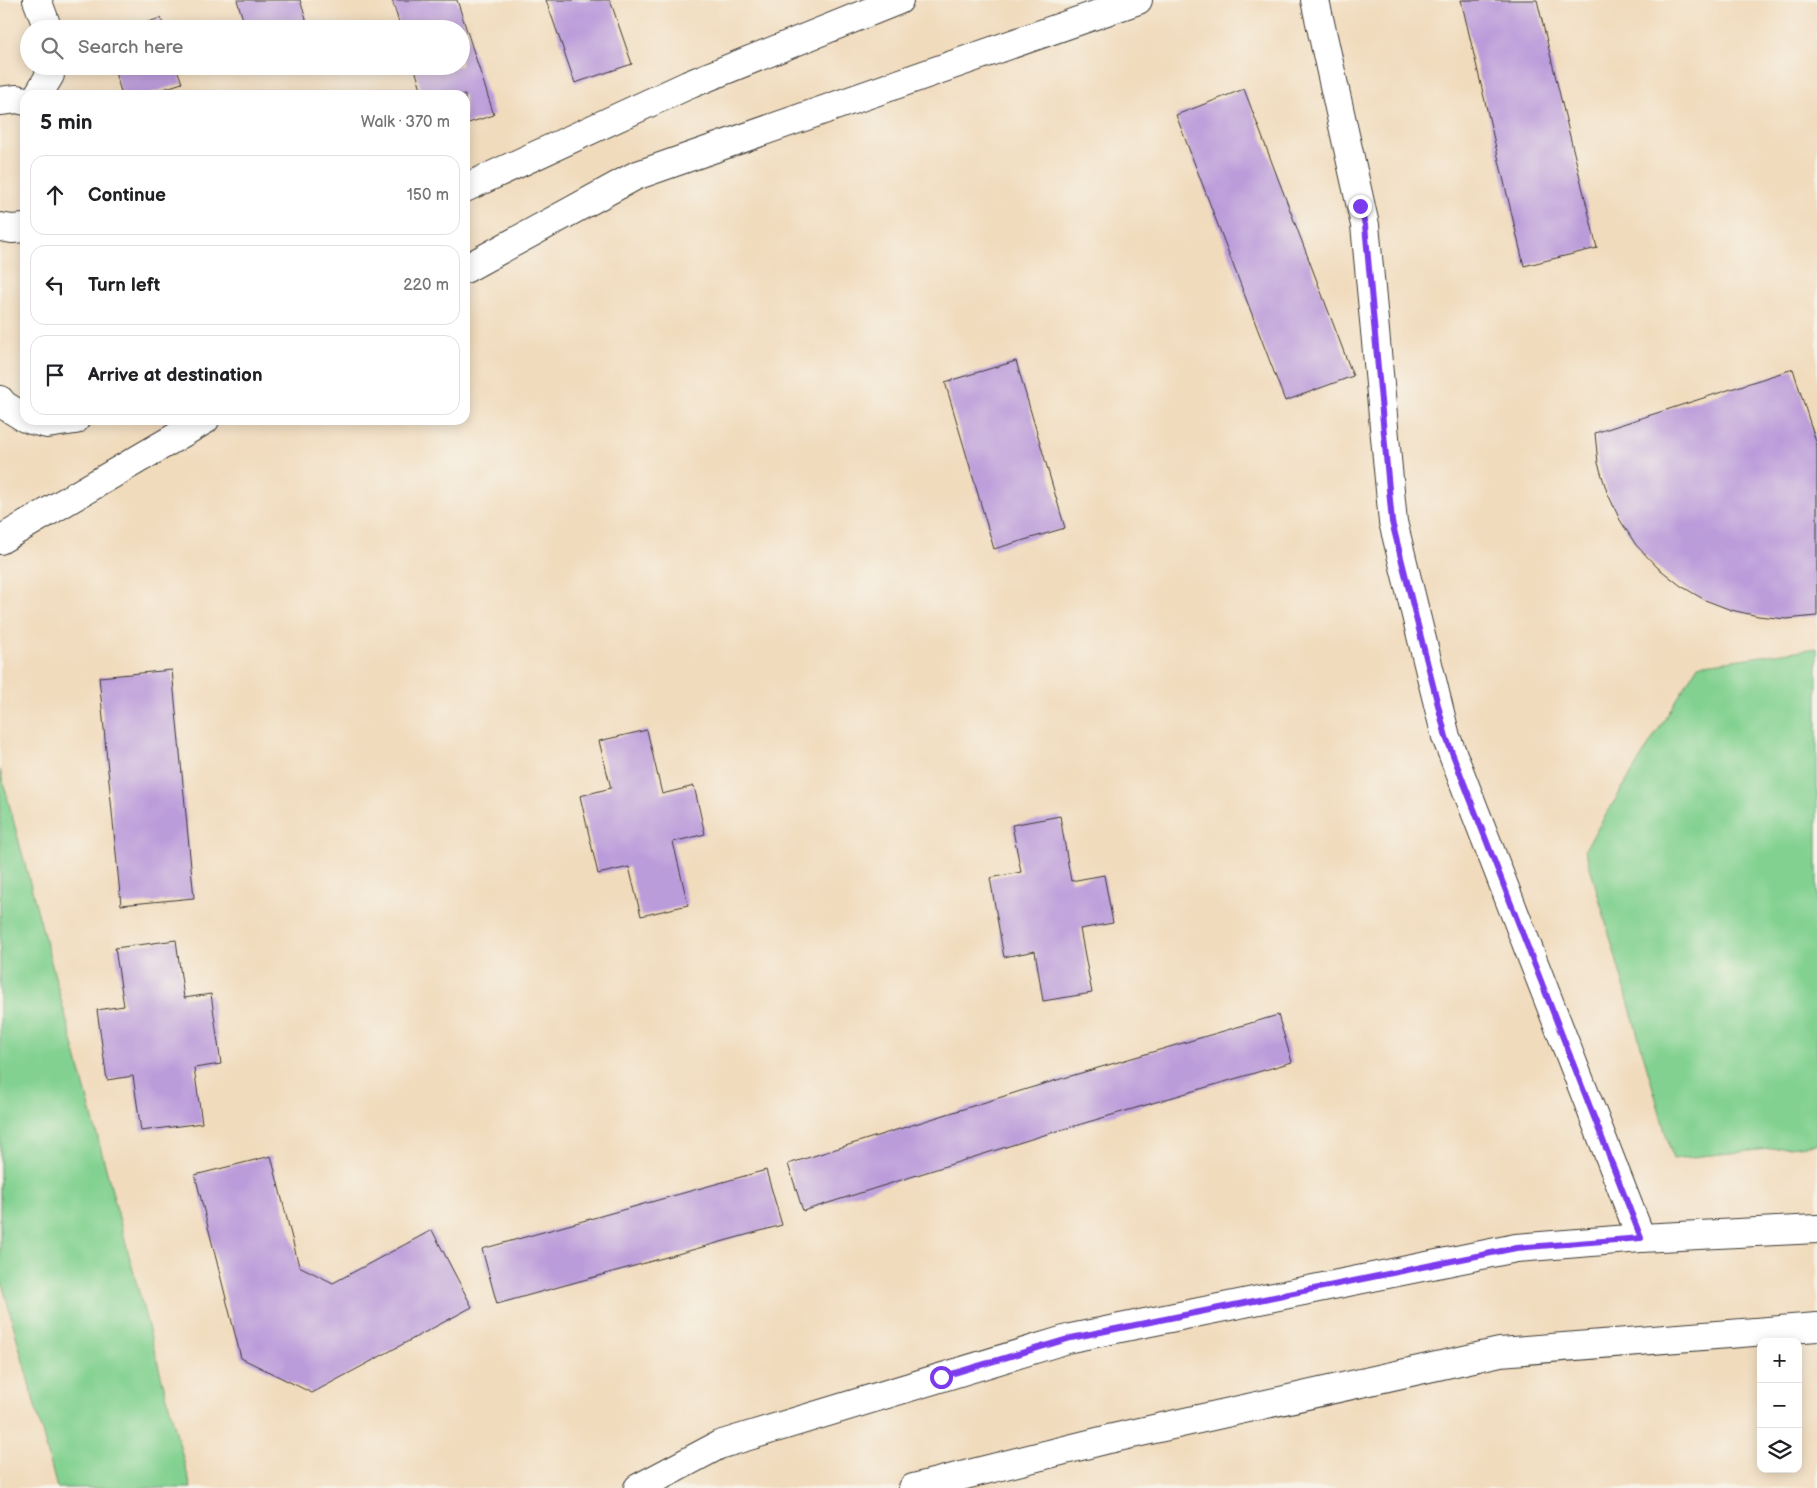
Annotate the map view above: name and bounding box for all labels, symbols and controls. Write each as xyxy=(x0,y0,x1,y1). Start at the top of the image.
search box xyxy=(20,20,470,75)
icon: search xyxy=(38,34,66,62)
text: Search here xyxy=(78,36,183,59)
text: 5 min xyxy=(40,110,93,135)
text: Walk · 370 m xyxy=(361,113,450,132)
icon: ahead xyxy=(41,181,69,209)
text: Continue xyxy=(88,184,166,207)
text: 150 m xyxy=(407,186,449,205)
route end xyxy=(1349,195,1372,218)
icon: left xyxy=(41,271,69,299)
text: Turn left xyxy=(88,274,160,297)
text: 220 m xyxy=(403,276,449,295)
icon: arrive xyxy=(41,361,69,389)
text: Arrive at destination xyxy=(88,364,263,387)
map controls xyxy=(1757,1338,1802,1473)
button: + xyxy=(1757,1338,1802,1383)
route start xyxy=(930,1366,953,1389)
button: − xyxy=(1757,1383,1802,1428)
button: layers xyxy=(1757,1428,1802,1473)

